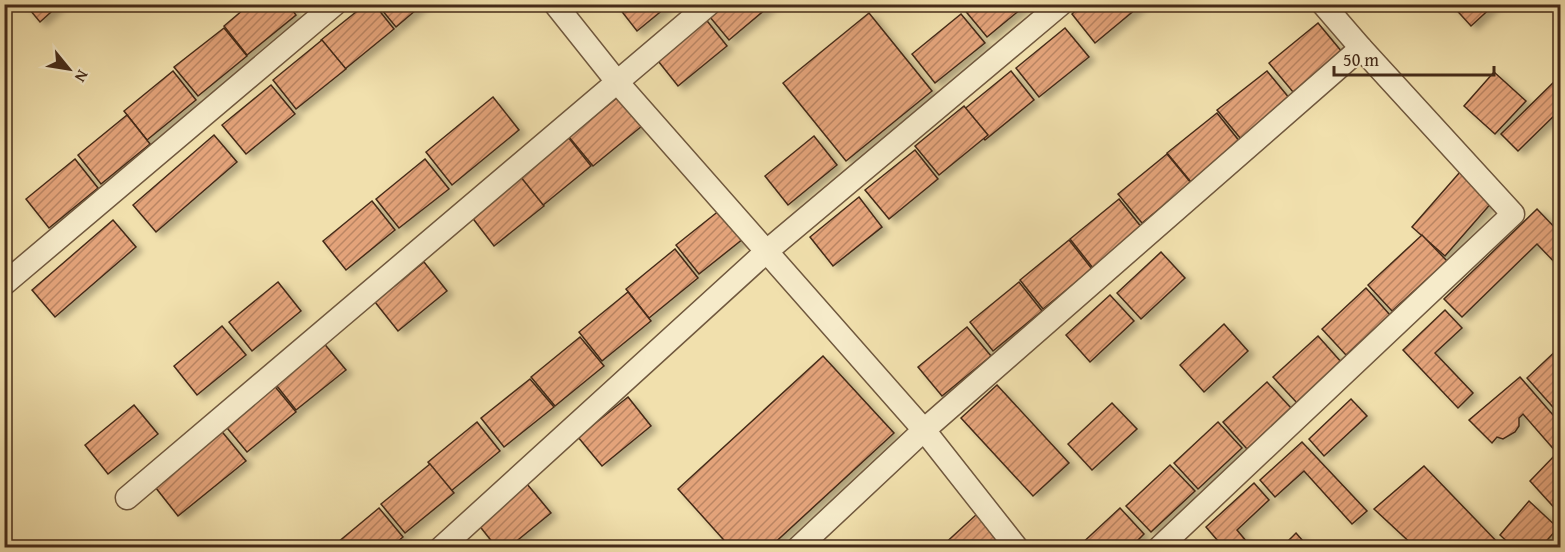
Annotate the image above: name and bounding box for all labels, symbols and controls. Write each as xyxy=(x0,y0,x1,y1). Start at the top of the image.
north arrow xyxy=(39,39,99,99)
scale bar xyxy=(1334,39,1494,77)
text: 50 m xyxy=(1343,46,1379,73)
text: N xyxy=(69,66,95,87)

